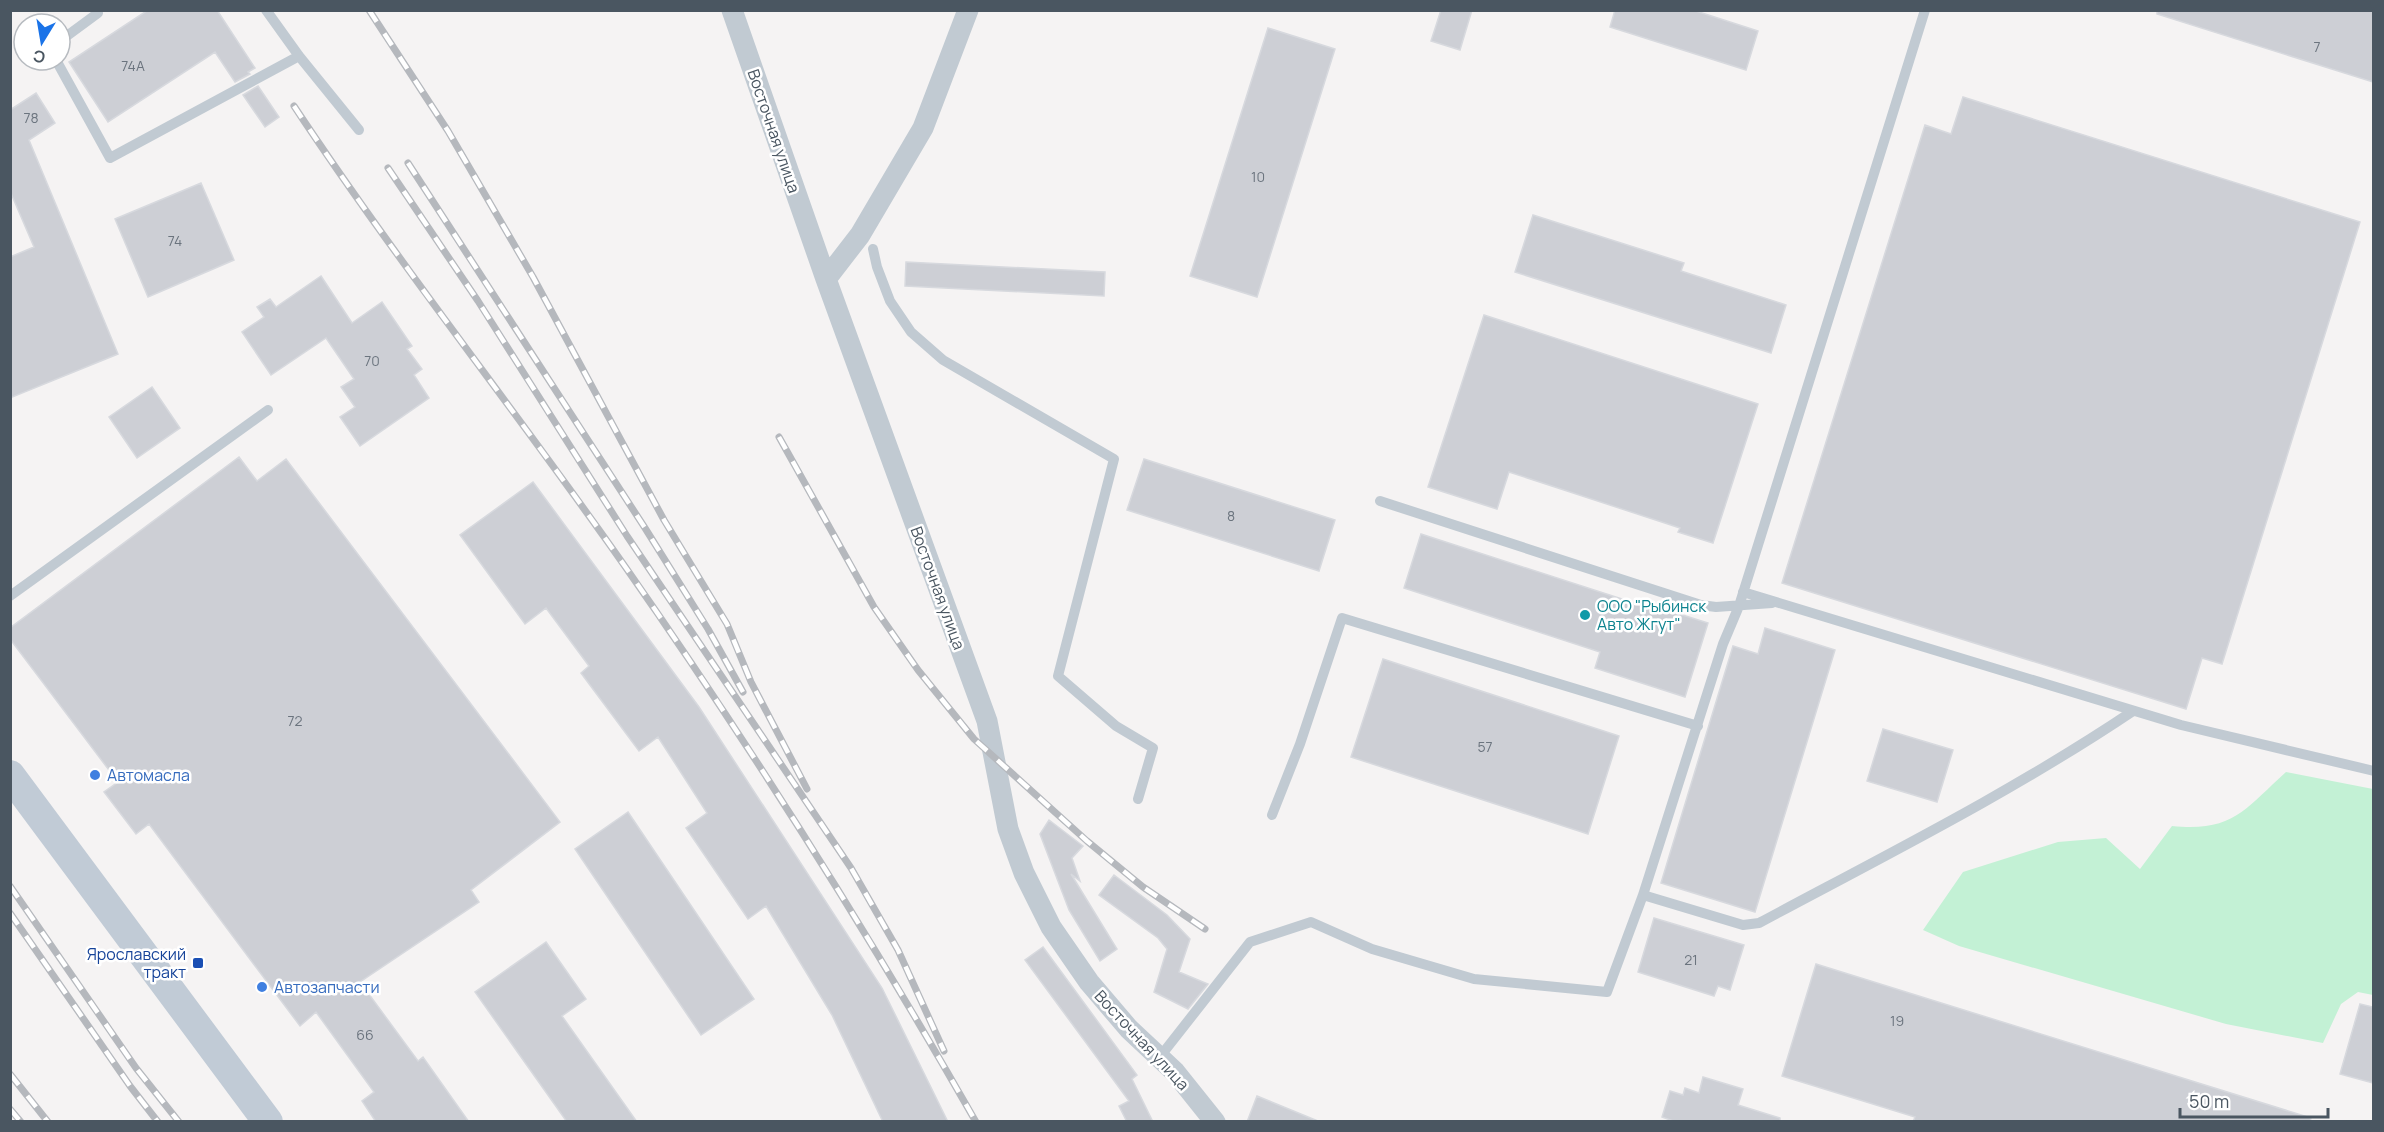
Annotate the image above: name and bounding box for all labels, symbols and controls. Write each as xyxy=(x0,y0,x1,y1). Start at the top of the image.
north arrow xyxy=(12,12,72,72)
house number: 7 xyxy=(2313,37,2321,56)
text: С xyxy=(31,45,47,69)
house number: 74А xyxy=(121,56,145,75)
street label: Восточная улица xyxy=(743,66,805,196)
house number: 78 xyxy=(23,108,39,127)
house number: 10 xyxy=(1251,167,1265,186)
house number: 74 xyxy=(168,231,182,250)
house number: 70 xyxy=(364,351,380,370)
house number: 8 xyxy=(1227,506,1235,525)
street label: Восточная улица xyxy=(905,523,971,653)
place label: ООО "Рыбинск Авто Жгут" xyxy=(1597,595,1707,635)
marker: ООО "Рыбинск Авто Жгут" xyxy=(1578,608,1592,622)
house number: 72 xyxy=(287,711,303,730)
house number: 57 xyxy=(1477,737,1493,756)
place label: Автомасла xyxy=(107,764,190,786)
marker: Автомасла xyxy=(88,768,102,782)
place label: Ярославский тракт xyxy=(87,943,186,983)
house number: 21 xyxy=(1684,950,1698,969)
marker: Ярославский тракт xyxy=(191,956,205,970)
place label: Автозапчасти xyxy=(274,976,380,998)
marker: Автозапчасти xyxy=(255,980,269,994)
street label: Восточная улица xyxy=(1090,985,1194,1095)
house number: 19 xyxy=(1890,1011,1904,1030)
house number: 66 xyxy=(356,1025,374,1044)
scale bar xyxy=(2180,1081,2328,1119)
text: 50 m xyxy=(2189,1089,2229,1113)

